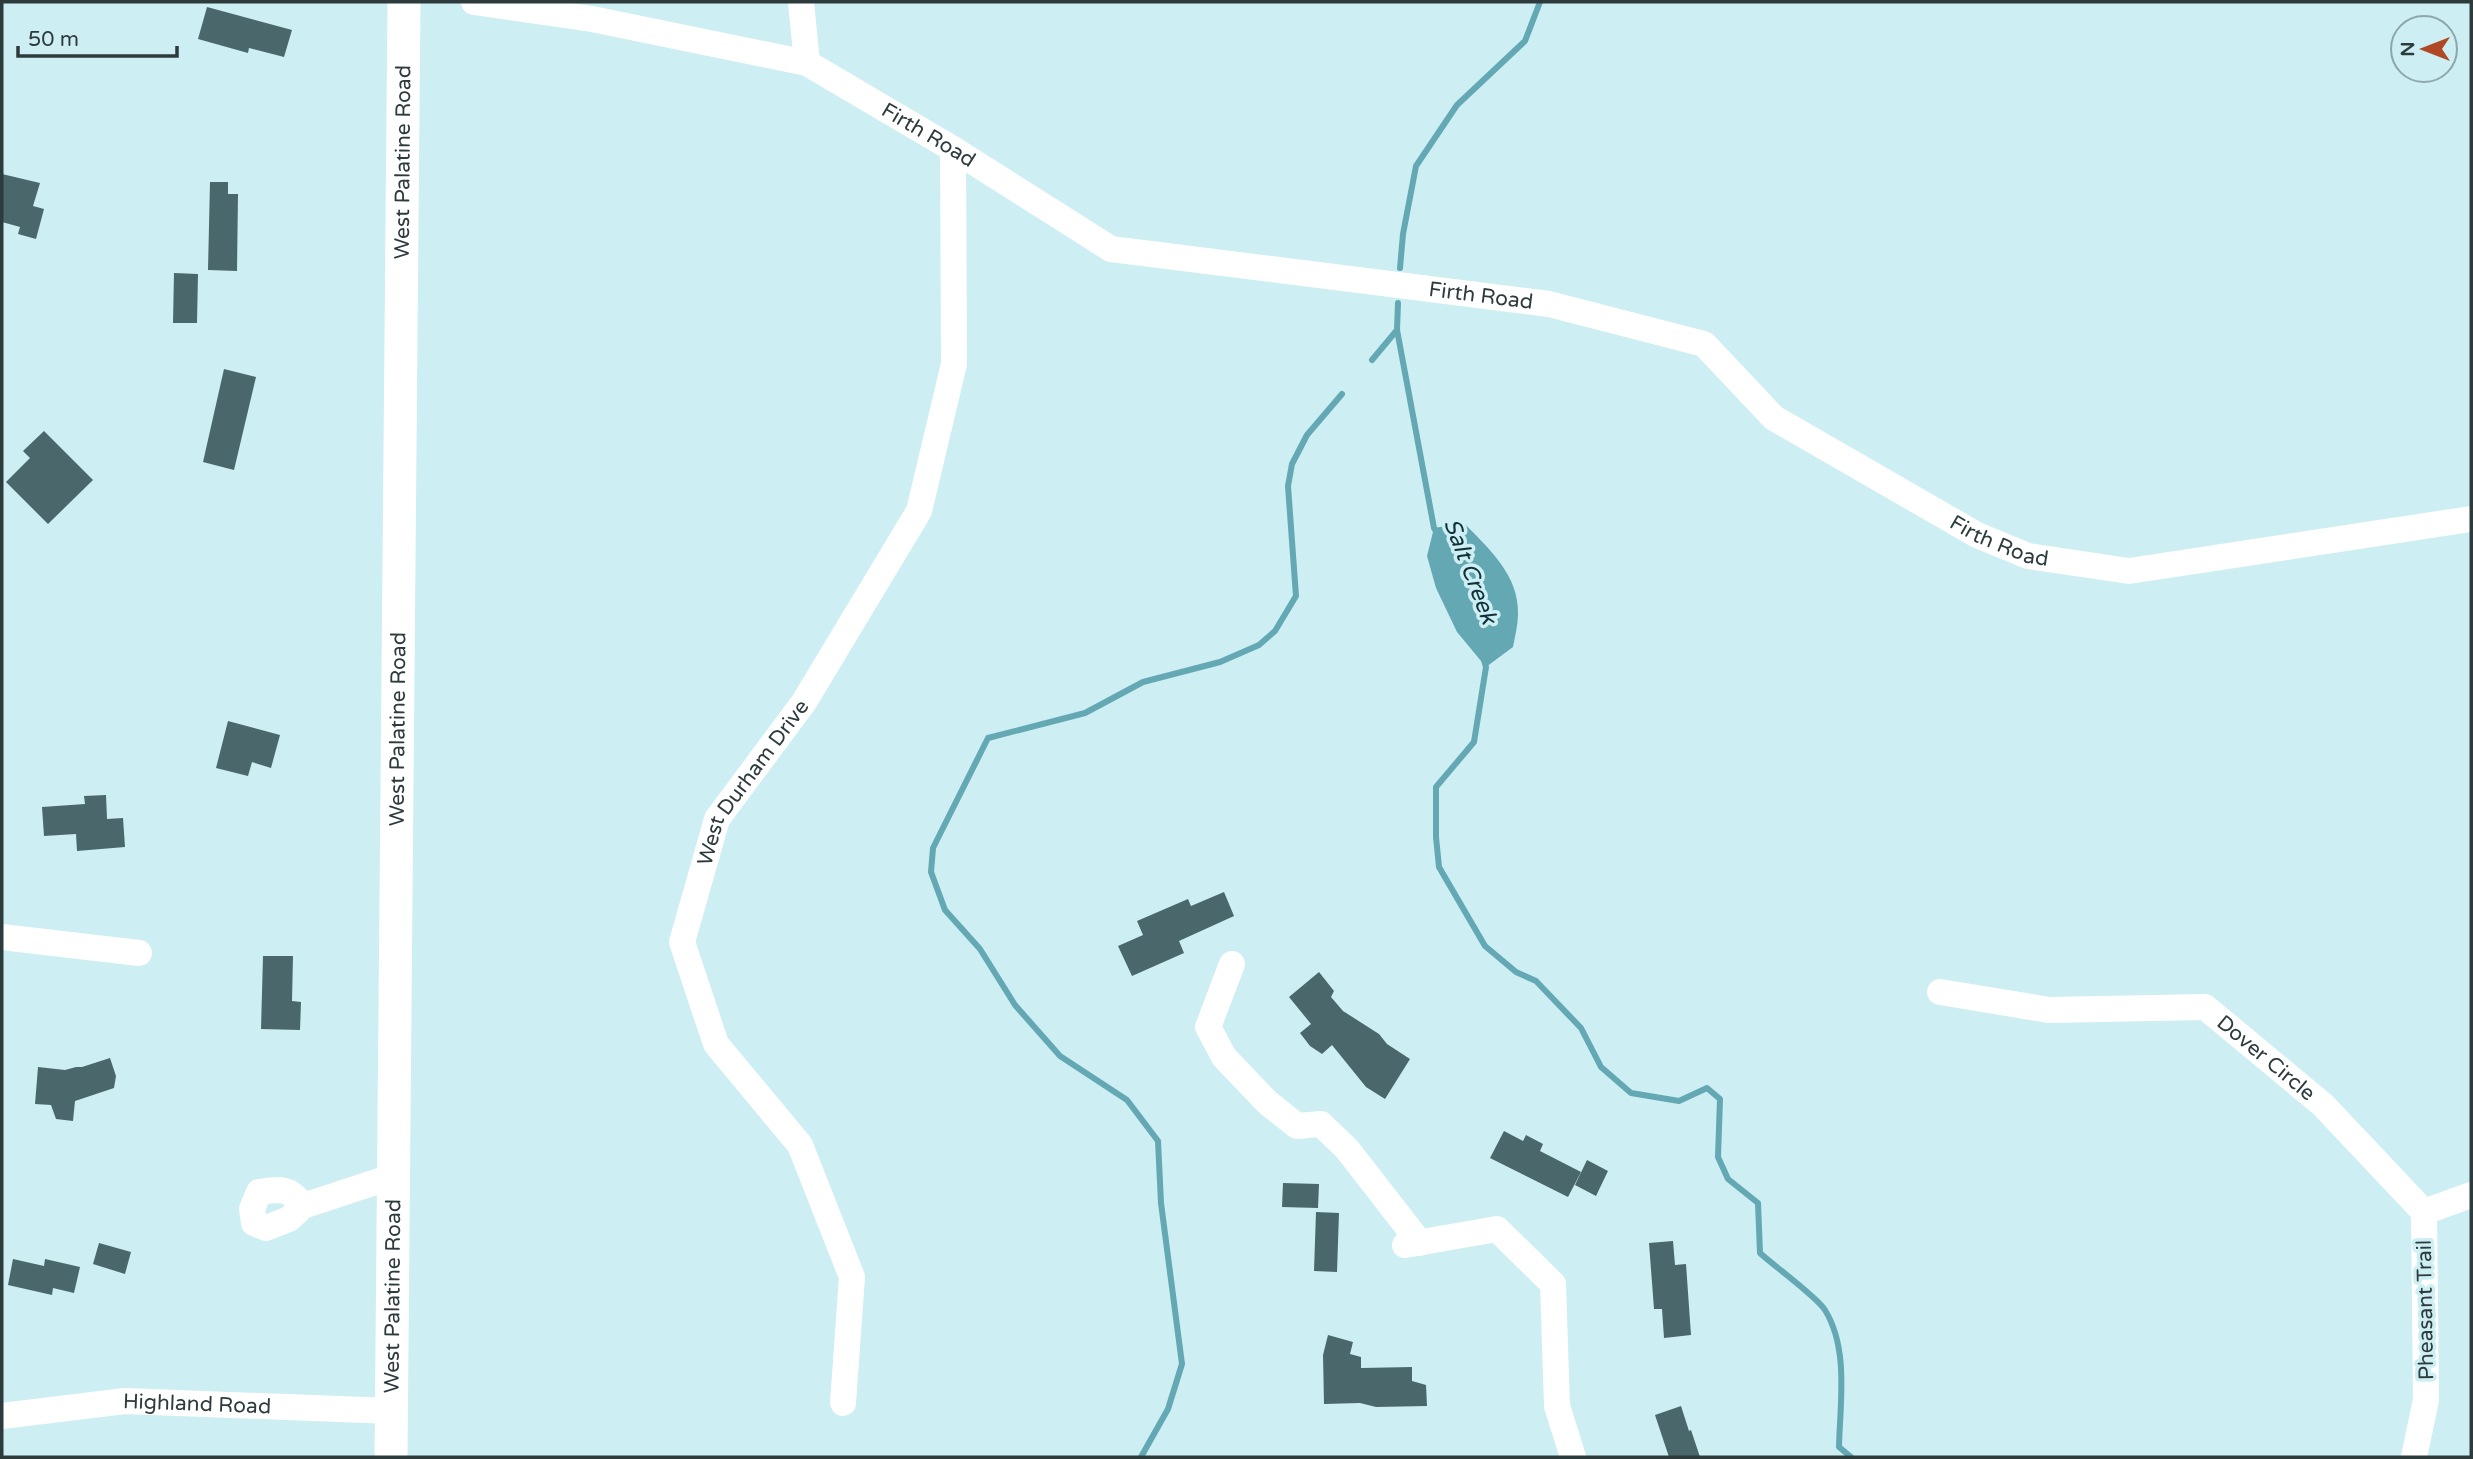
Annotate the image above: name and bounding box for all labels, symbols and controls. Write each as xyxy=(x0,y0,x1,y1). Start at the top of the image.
scale bar xyxy=(18,14,177,58)
north arrow xyxy=(2389,14,2459,84)
text: 50 m xyxy=(28,27,79,52)
text: N xyxy=(2397,41,2419,57)
street label: West Palatine Road xyxy=(390,65,416,259)
street label: Firth Road xyxy=(877,98,980,173)
street label: Firth Road xyxy=(1427,277,1535,315)
street label: Firth Road xyxy=(1945,510,2050,572)
water label: Salt Creek xyxy=(1437,515,1503,629)
street label: West Palatine Road xyxy=(385,632,411,826)
street label: West Durham Drive xyxy=(692,695,814,868)
street label: Dover Circle xyxy=(2212,1010,2320,1106)
street label: West Palatine Road xyxy=(380,1199,406,1393)
street label: Pheasant Trail xyxy=(2412,1240,2439,1380)
street label: Highland Road xyxy=(122,1389,272,1419)

